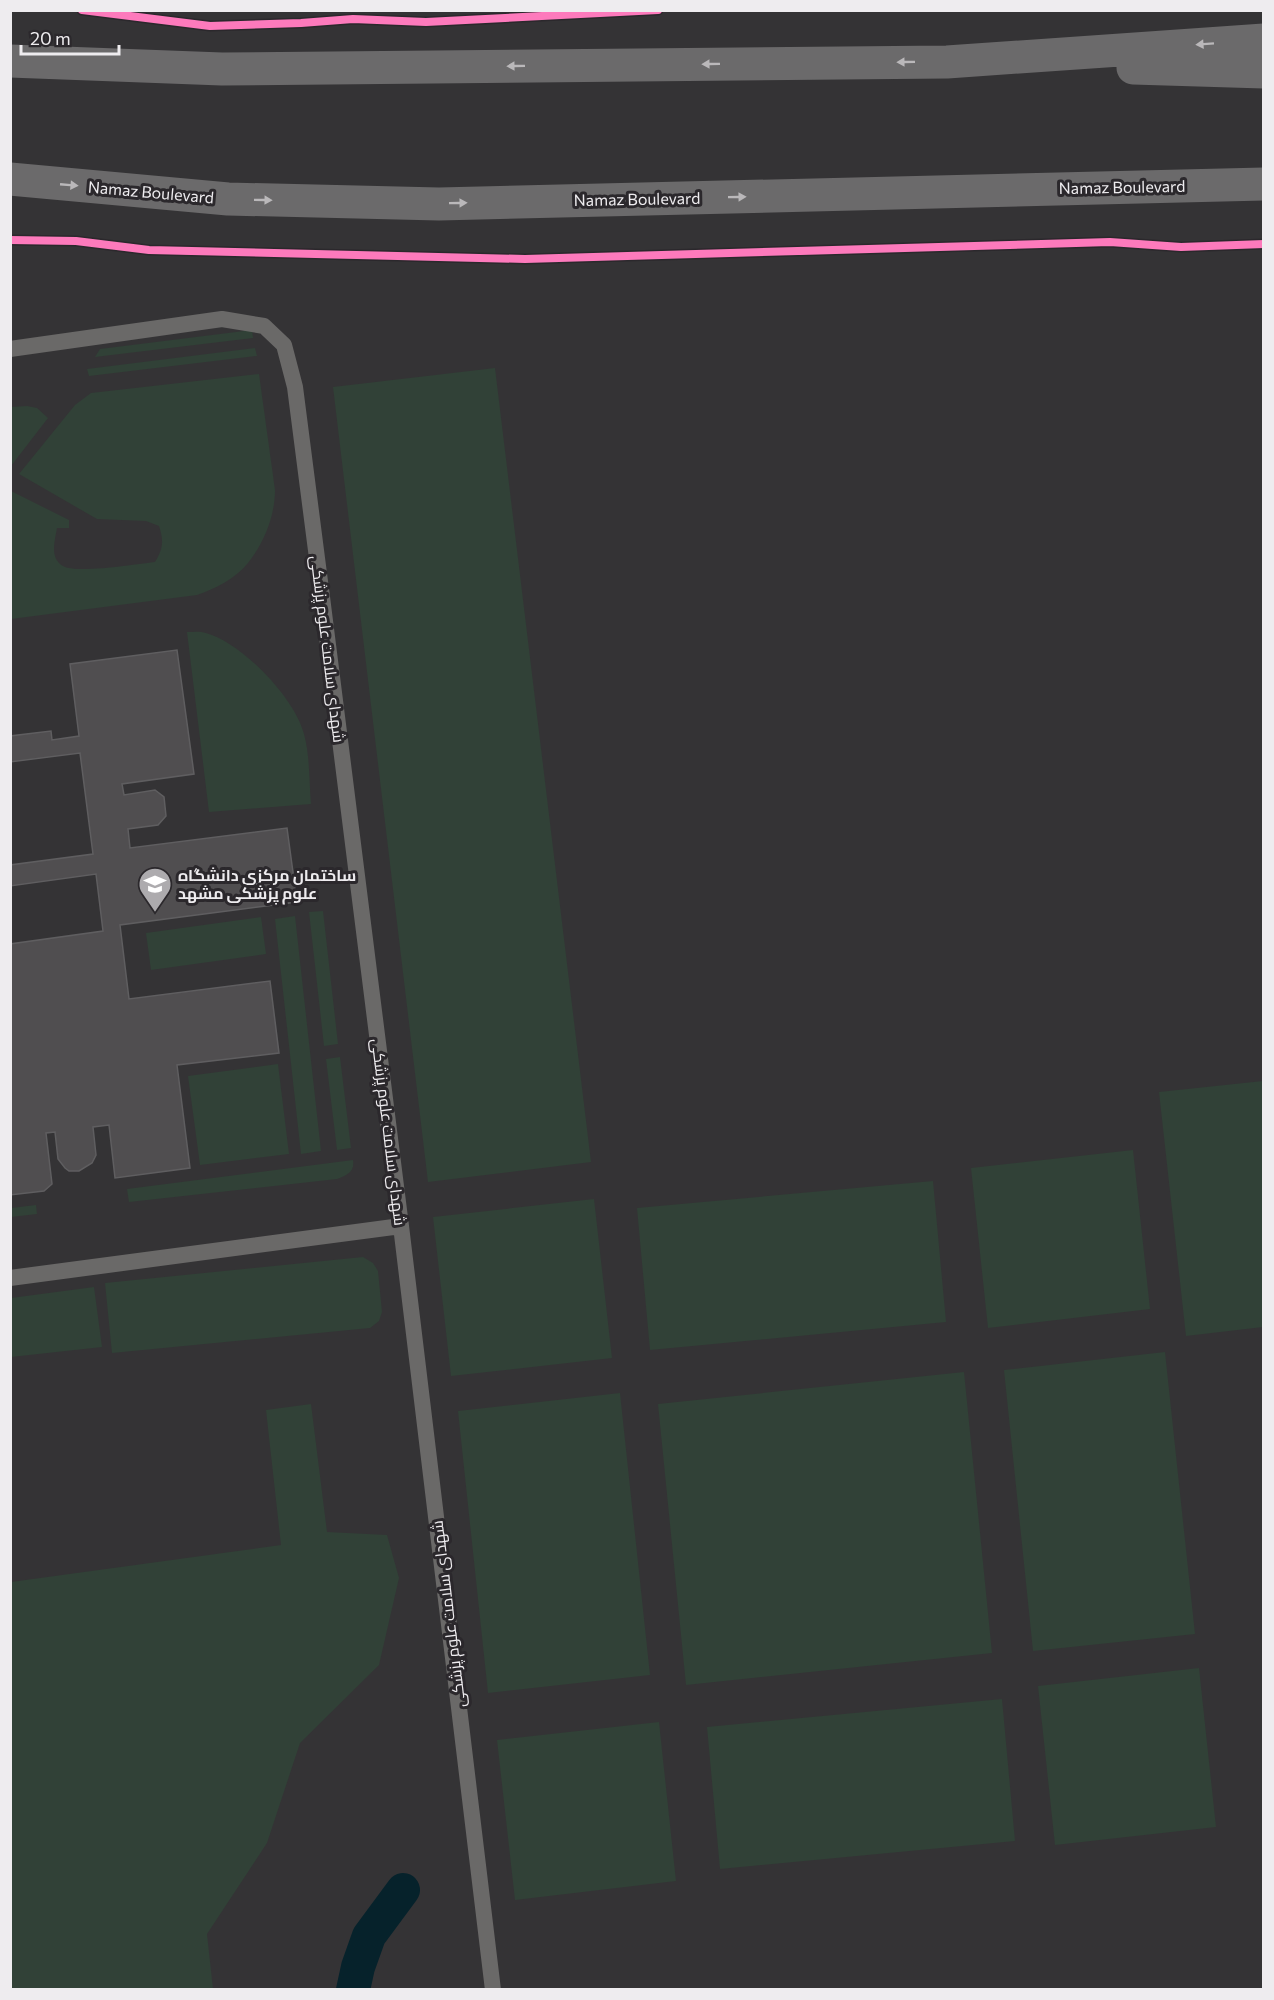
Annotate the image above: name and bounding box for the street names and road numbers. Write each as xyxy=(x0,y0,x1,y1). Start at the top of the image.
street label: Namaz Boulevard xyxy=(1058,176,1185,197)
street label: Namaz Boulevard xyxy=(87,177,215,206)
street label: Namaz Boulevard xyxy=(573,188,700,209)
street label: شهدای سلامت علوم پزشکی xyxy=(305,554,349,744)
street label: شهدای سلامت علوم پزشکی xyxy=(366,1037,410,1227)
street label: شهدای سلامت علوم پزشکی xyxy=(427,1519,471,1709)

